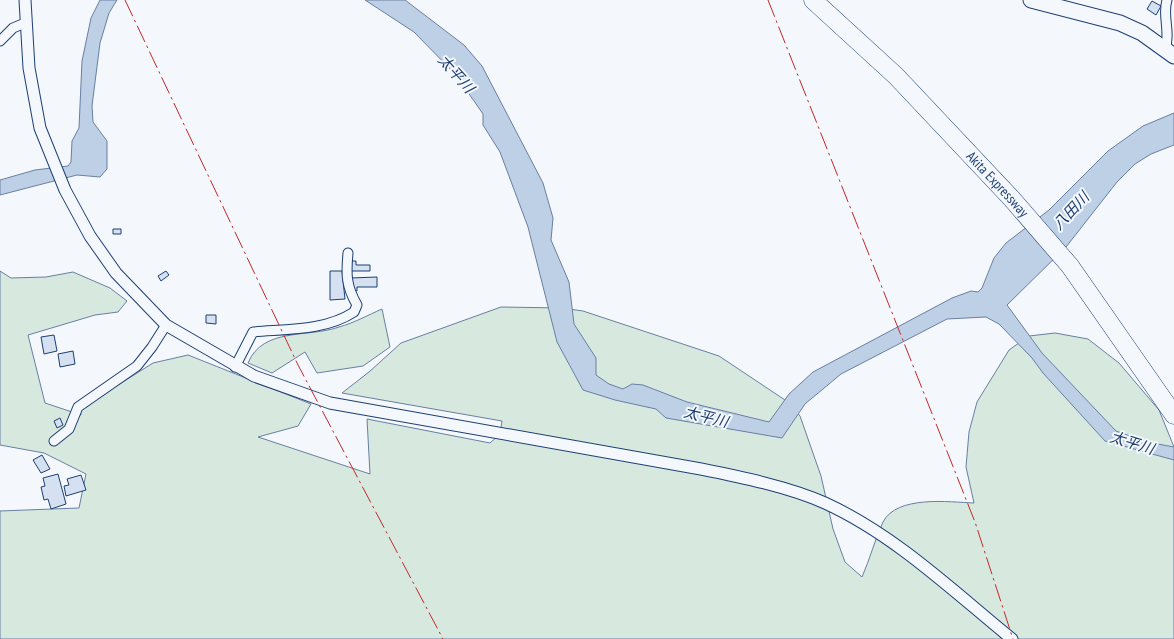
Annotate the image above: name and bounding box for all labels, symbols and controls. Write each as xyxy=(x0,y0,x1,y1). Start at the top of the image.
water label: 太平川 xyxy=(434,51,480,98)
street label: Akita Expressway xyxy=(963,147,1033,221)
water label: 八田川 xyxy=(1048,186,1094,234)
water label: 太平川 xyxy=(682,402,732,432)
water label: 太平川 xyxy=(1108,427,1158,459)

